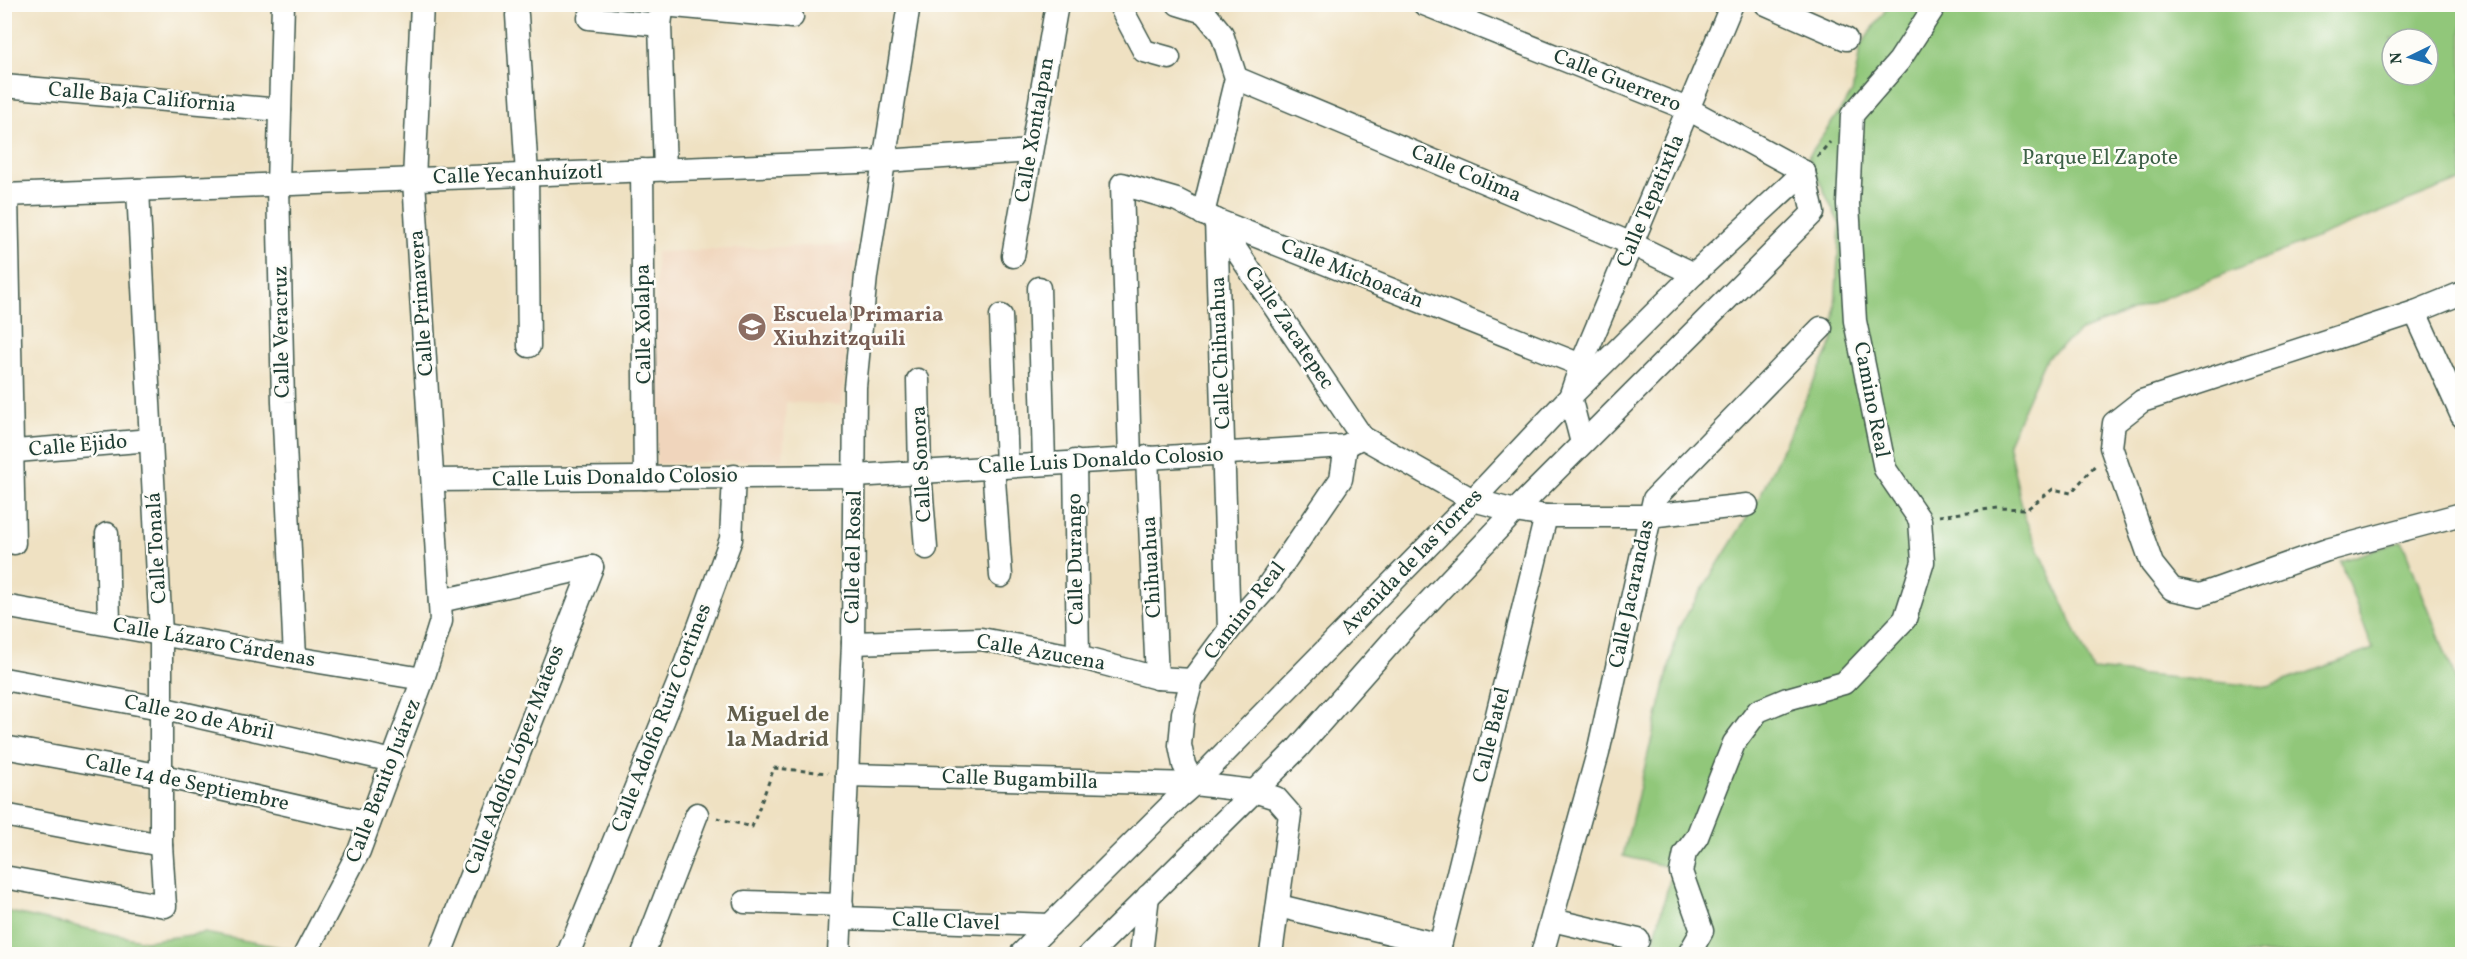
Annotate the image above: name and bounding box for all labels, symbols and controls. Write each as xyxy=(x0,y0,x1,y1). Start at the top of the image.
north arrow xyxy=(2380,27,2440,87)
street label: Calle Guerrero xyxy=(1549,42,1685,120)
text: N xyxy=(2386,51,2409,65)
street label: Calle Xontalpan xyxy=(1008,55,1062,205)
street label: Calle Baja California xyxy=(47,75,237,121)
street label: Calle Tepatixtla xyxy=(1610,130,1692,272)
street label: Calle Colima xyxy=(1406,138,1526,210)
park label: Parque El Zapote xyxy=(2022,144,2178,173)
street label: Calle Yecanhuízotl xyxy=(433,158,603,192)
street label: Calle Primavera xyxy=(402,229,442,377)
street label: Calle Michoacán xyxy=(1276,232,1428,316)
street label: Calle Zacatepec xyxy=(1237,261,1341,395)
street label: Calle Xolalpa xyxy=(628,264,660,384)
street label: Calle Veracruz xyxy=(266,266,298,398)
street label: Calle Chihuahua xyxy=(1204,276,1238,430)
place label: Escuela Primaria Xiuhzitzquili xyxy=(773,301,943,354)
school or university icon: Escuela Primaria Xiuhzitzquili xyxy=(736,311,768,343)
street label: Camino Real xyxy=(1846,340,1896,460)
street label: Calle Sonora xyxy=(904,405,940,523)
street label: Calle Ejido xyxy=(28,427,128,465)
street label: Calle Luis Donaldo Colosio xyxy=(978,440,1224,482)
street label: Calle Luis Donaldo Colosio xyxy=(492,461,738,495)
street label: Avenida de las Torres xyxy=(1334,482,1490,642)
street label: Calle del Rosal xyxy=(838,490,870,624)
street label: Calle Tonalá xyxy=(140,491,174,605)
street label: Calle Durango xyxy=(1060,493,1092,625)
street label: Chihuahua xyxy=(1135,515,1169,619)
street label: Calle Jacarandas xyxy=(1602,517,1662,671)
street label: Camino Real xyxy=(1197,556,1293,666)
street label: Calle Adolfo Ruiz Cortines xyxy=(605,599,719,837)
street label: Calle Lázaro Cárdenas xyxy=(111,611,317,675)
street label: Calle Azucena xyxy=(974,627,1108,679)
street label: Calle Adolfo López Mateos xyxy=(458,641,572,879)
street label: Calle Batel xyxy=(1466,684,1518,786)
street label: Calle 20 de Abril xyxy=(121,688,277,748)
street label: Calle Benito Juárez xyxy=(339,695,429,867)
district label: Miguel de la Madrid xyxy=(727,700,829,756)
street label: Calle 14 de Septiembre xyxy=(82,747,292,819)
street label: Calle Bugambilla xyxy=(941,763,1099,797)
street label: Calle Clavel xyxy=(892,906,1000,938)

